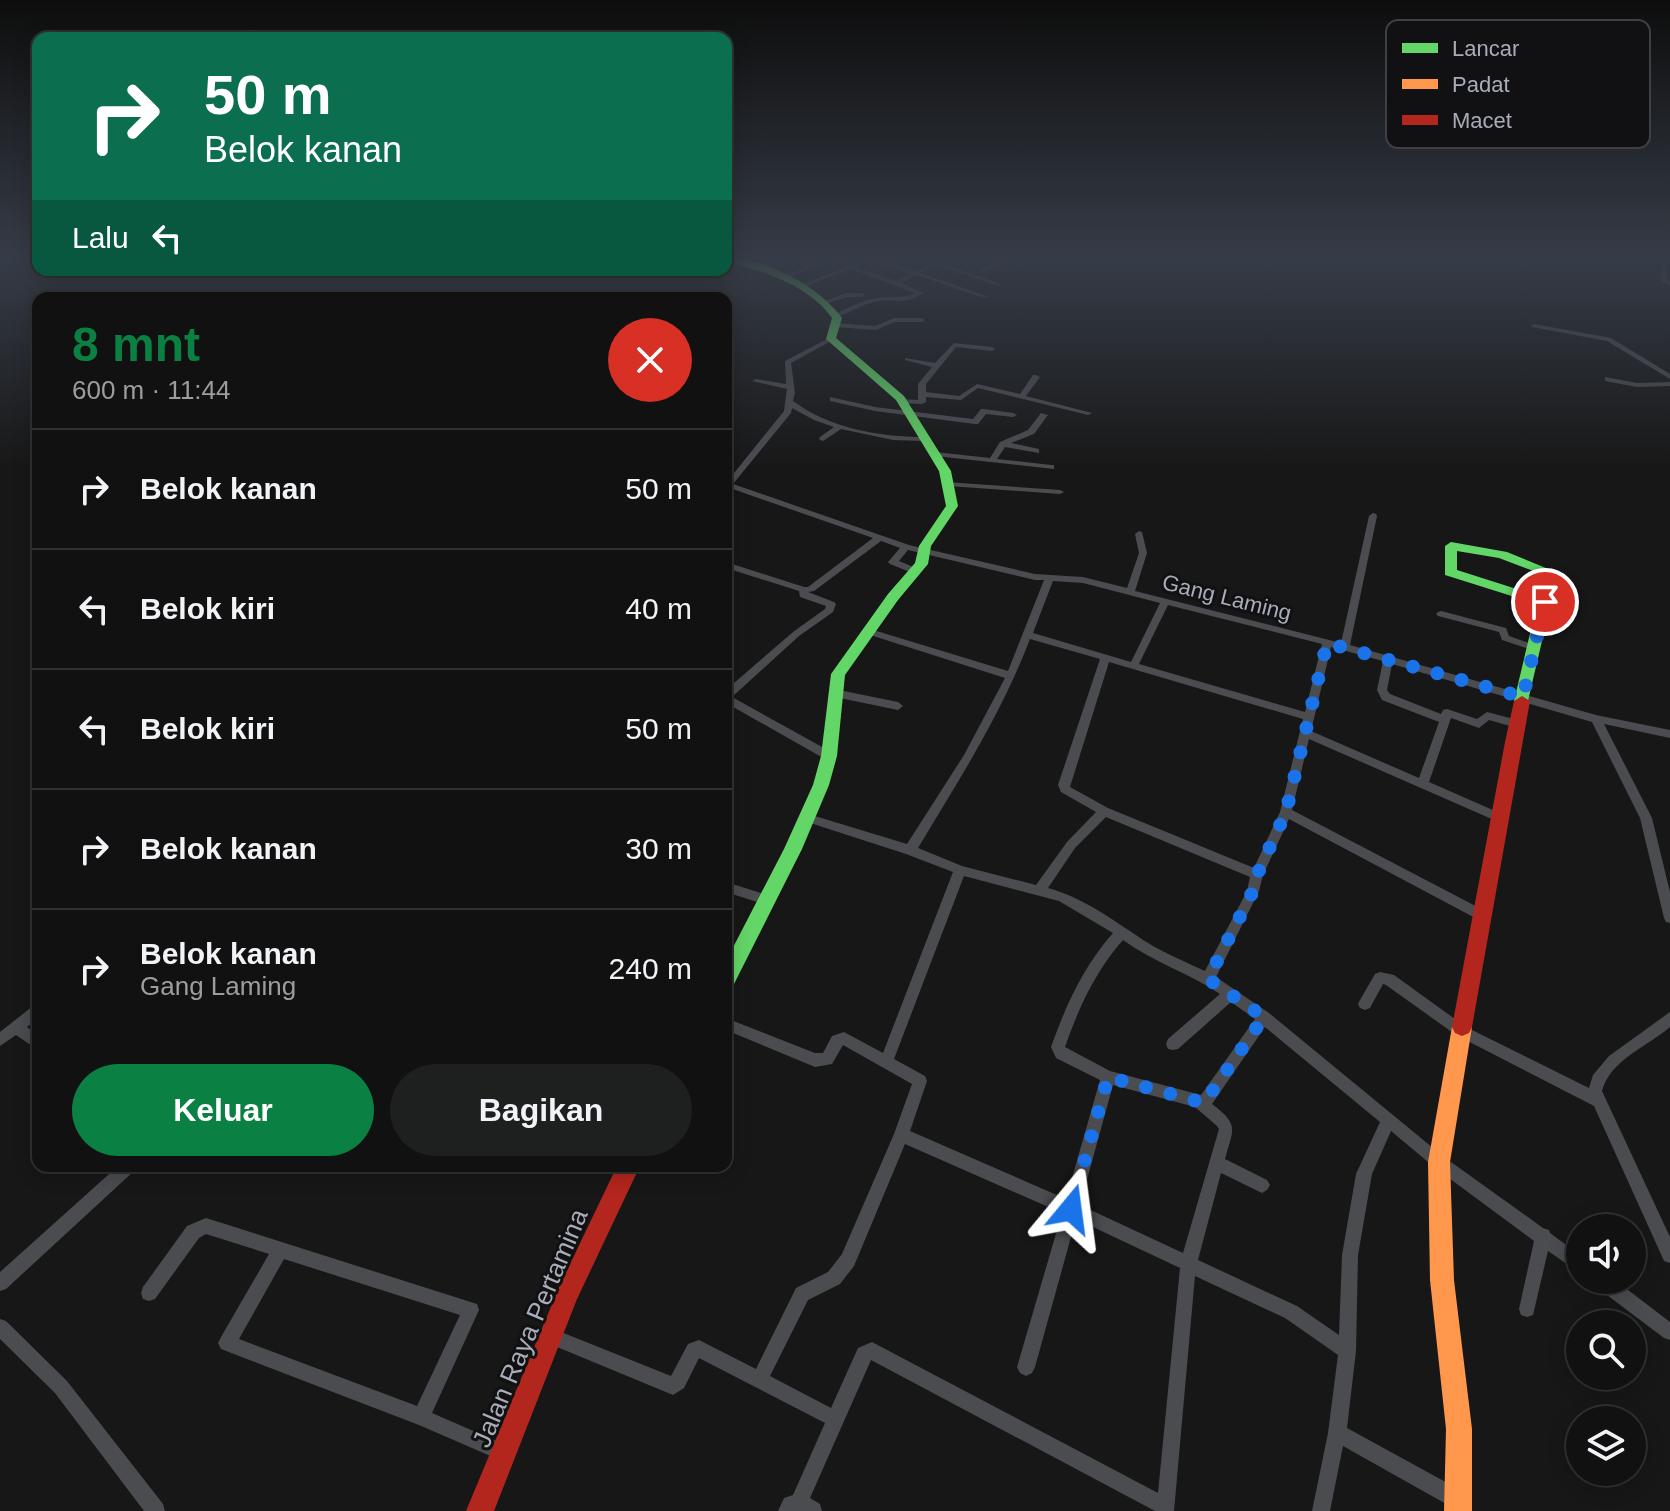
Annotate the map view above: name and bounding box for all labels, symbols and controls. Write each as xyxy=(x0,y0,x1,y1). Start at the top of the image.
legend xyxy=(1386,20,1650,148)
text: Lancar xyxy=(1452,36,1519,61)
text: 50 m xyxy=(204,63,332,126)
icon: right xyxy=(72,64,176,168)
text: Padat xyxy=(1452,72,1510,97)
text: Macet xyxy=(1452,108,1512,133)
text: Belok kanan xyxy=(204,129,402,170)
icon: left xyxy=(145,216,189,260)
text: Lalu xyxy=(72,221,129,254)
text: 8 mnt xyxy=(72,318,200,371)
button: close xyxy=(608,318,692,402)
text: 600 m · 11:44 xyxy=(72,375,231,405)
icon: right xyxy=(72,467,116,511)
text: Belok kanan xyxy=(140,472,317,505)
text: 50 m xyxy=(625,472,692,505)
pin xyxy=(1511,568,1579,636)
street label: Gang Laming xyxy=(1160,569,1294,626)
icon: arrive xyxy=(1523,580,1567,624)
icon: left xyxy=(72,587,116,631)
text: Belok kiri xyxy=(140,592,275,625)
text: 40 m xyxy=(625,592,692,625)
icon: left xyxy=(72,707,116,751)
text: Belok kiri xyxy=(140,712,275,745)
text: 50 m xyxy=(625,712,692,745)
icon: right xyxy=(72,827,116,871)
text: Belok kanan xyxy=(140,832,317,865)
text: 30 m xyxy=(625,832,692,865)
text: Belok kanan xyxy=(140,937,317,970)
icon: right xyxy=(72,947,116,991)
text: 240 m xyxy=(609,952,692,985)
text: Gang Laming xyxy=(140,971,296,1001)
button: Keluar xyxy=(72,1064,374,1156)
button: Bagikan xyxy=(390,1064,692,1156)
position arrow xyxy=(1029,1167,1113,1251)
street label: Jalan Raya Pertamina xyxy=(466,1204,594,1452)
map controls xyxy=(1566,1214,1646,1486)
button: sound xyxy=(1566,1214,1646,1294)
button: search xyxy=(1566,1310,1646,1390)
button: layers xyxy=(1566,1406,1646,1486)

